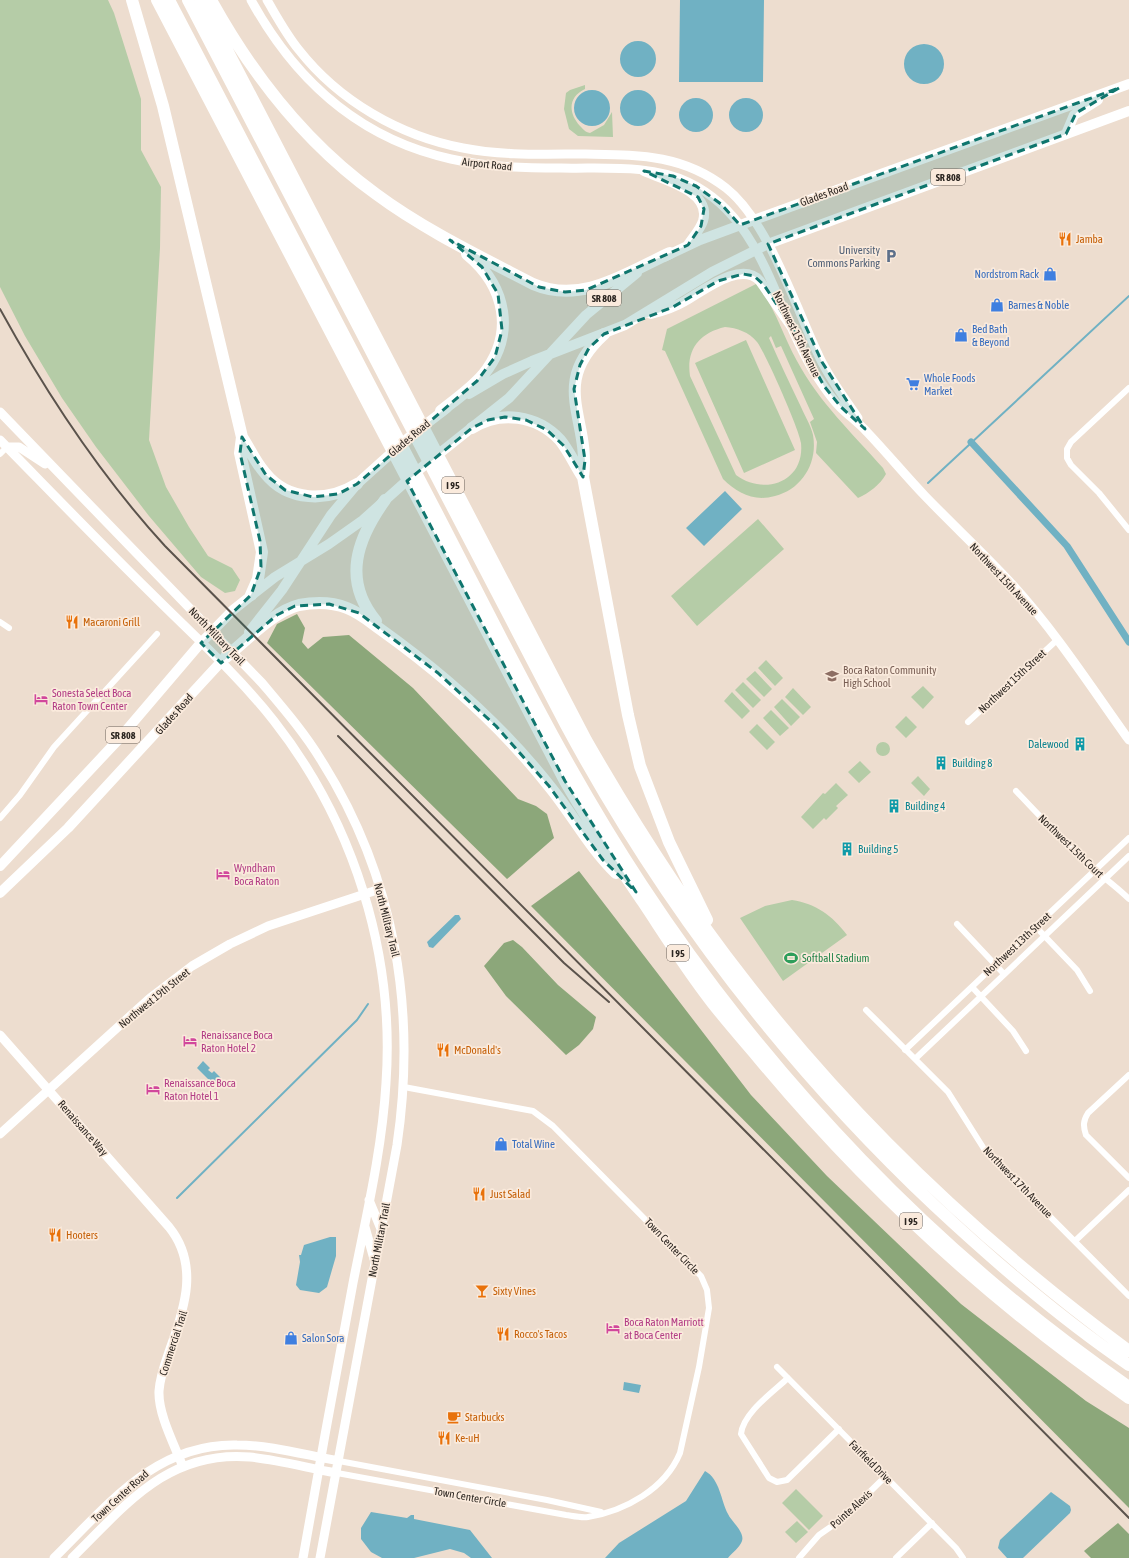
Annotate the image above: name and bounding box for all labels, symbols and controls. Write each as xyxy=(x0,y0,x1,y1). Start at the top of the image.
street label: Airport Road xyxy=(461,155,513,173)
road number: SR 808 xyxy=(931,169,965,185)
street label: Glades Road xyxy=(798,180,850,208)
restaurant icon: Jamba xyxy=(1057,231,1073,247)
place label: Jamba xyxy=(1076,233,1103,245)
place label: University Commons Parking xyxy=(808,244,880,269)
parking icon: University Commons Parking xyxy=(883,248,899,264)
shop icon: Nordstrom Rack xyxy=(1042,266,1058,282)
place label: Nordstrom Rack xyxy=(974,268,1039,280)
street label: Northwest 15th Avenue xyxy=(771,289,823,379)
road number: SR 808 xyxy=(587,290,621,306)
shop icon: Barnes & Noble xyxy=(989,297,1005,313)
place label: Barnes & Noble xyxy=(1008,299,1069,311)
place label: Bed Bath & Beyond xyxy=(972,323,1009,348)
shop icon: Bed Bath & Beyond xyxy=(953,327,969,343)
place label: Whole Foods Market xyxy=(924,372,976,397)
supermarket icon: Whole Foods Market xyxy=(905,376,921,392)
street label: Glades Road xyxy=(386,417,432,459)
road number: I 95 xyxy=(442,477,464,493)
street label: Northwest 15th Avenue xyxy=(968,540,1040,618)
street label: North Military Trail xyxy=(186,605,248,667)
restaurant icon: Macaroni Grill xyxy=(64,614,80,630)
place label: Macaroni Grill xyxy=(83,616,140,628)
street label: Northwest 15th Street xyxy=(976,647,1048,715)
place label: Boca Raton Community High School xyxy=(843,664,937,689)
school or university icon: Boca Raton Community High School xyxy=(824,668,840,684)
place label: Sonesta Select Boca Raton Town Center xyxy=(52,687,131,712)
hotel icon: Sonesta Select Boca Raton Town Center xyxy=(33,691,49,707)
street label: Glades Road xyxy=(153,691,195,737)
road number: SR 808 xyxy=(106,727,140,743)
building icon: Dalewood xyxy=(1072,736,1088,752)
place label: Dalewood xyxy=(1028,738,1069,750)
building icon: Building 8 xyxy=(933,755,949,771)
place label: Building 8 xyxy=(952,757,992,769)
building icon: Building 4 xyxy=(886,798,902,814)
place label: Building 4 xyxy=(905,800,945,812)
street label: Northwest 15th Court xyxy=(1036,812,1106,880)
building icon: Building 5 xyxy=(839,841,855,857)
place label: Building 5 xyxy=(858,843,898,855)
place label: Wyndham Boca Raton xyxy=(234,862,279,887)
hotel icon: Wyndham Boca Raton xyxy=(215,866,231,882)
street label: North Military Trail xyxy=(372,882,402,958)
street label: Northwest 13th Street xyxy=(981,910,1053,978)
road number: I 95 xyxy=(667,945,689,961)
sports icon: Softball Stadium xyxy=(783,950,799,966)
place label: Softball Stadium xyxy=(802,952,870,964)
street label: Northwest 19th Street xyxy=(116,966,192,1030)
place label: Renaissance Boca Raton Hotel 2 xyxy=(201,1029,273,1054)
hotel icon: Renaissance Boca Raton Hotel 2 xyxy=(182,1033,198,1049)
restaurant icon: McDonald's xyxy=(435,1042,451,1058)
place label: McDonald's xyxy=(454,1044,501,1056)
place label: Renaissance Boca Raton Hotel 1 xyxy=(164,1077,236,1102)
hotel icon: Renaissance Boca Raton Hotel 1 xyxy=(145,1081,161,1097)
street label: Renaissance Way xyxy=(56,1098,111,1159)
shop icon: Total Wine xyxy=(493,1136,509,1152)
place label: Total Wine xyxy=(512,1138,555,1150)
street label: Northwest 17th Avenue xyxy=(981,1144,1055,1220)
restaurant icon: Just Salad xyxy=(471,1186,487,1202)
place label: Just Salad xyxy=(490,1188,530,1200)
street label: North Military Trail xyxy=(366,1202,392,1278)
road number: I 95 xyxy=(900,1213,922,1229)
street label: Town Center Circle xyxy=(642,1215,702,1277)
restaurant icon: Hooters xyxy=(47,1227,63,1243)
place label: Hooters xyxy=(66,1229,98,1241)
bar icon: Sixty Vines xyxy=(474,1283,490,1299)
place label: Sixty Vines xyxy=(493,1285,536,1297)
street label: Commercial Trail xyxy=(157,1309,189,1377)
place label: Boca Raton Marriott at Boca Center xyxy=(624,1316,704,1341)
hotel icon: Boca Raton Marriott at Boca Center xyxy=(605,1320,621,1336)
restaurant icon: Rocco's Tacos xyxy=(495,1326,511,1342)
place label: Rocco's Tacos xyxy=(514,1328,567,1340)
shop icon: Salon Sora xyxy=(283,1330,299,1346)
place label: Salon Sora xyxy=(302,1332,344,1344)
cafe icon: Starbucks xyxy=(446,1409,462,1425)
place label: Starbucks xyxy=(465,1411,505,1423)
restaurant icon: Ke-uH xyxy=(436,1430,452,1446)
place label: Ke-uH xyxy=(455,1432,480,1444)
street label: Fairfield Drive xyxy=(847,1438,895,1486)
street label: Town Center Road xyxy=(89,1468,151,1524)
street label: Town Center Circle xyxy=(433,1485,507,1509)
street label: Pointe Alexis xyxy=(828,1487,874,1531)

